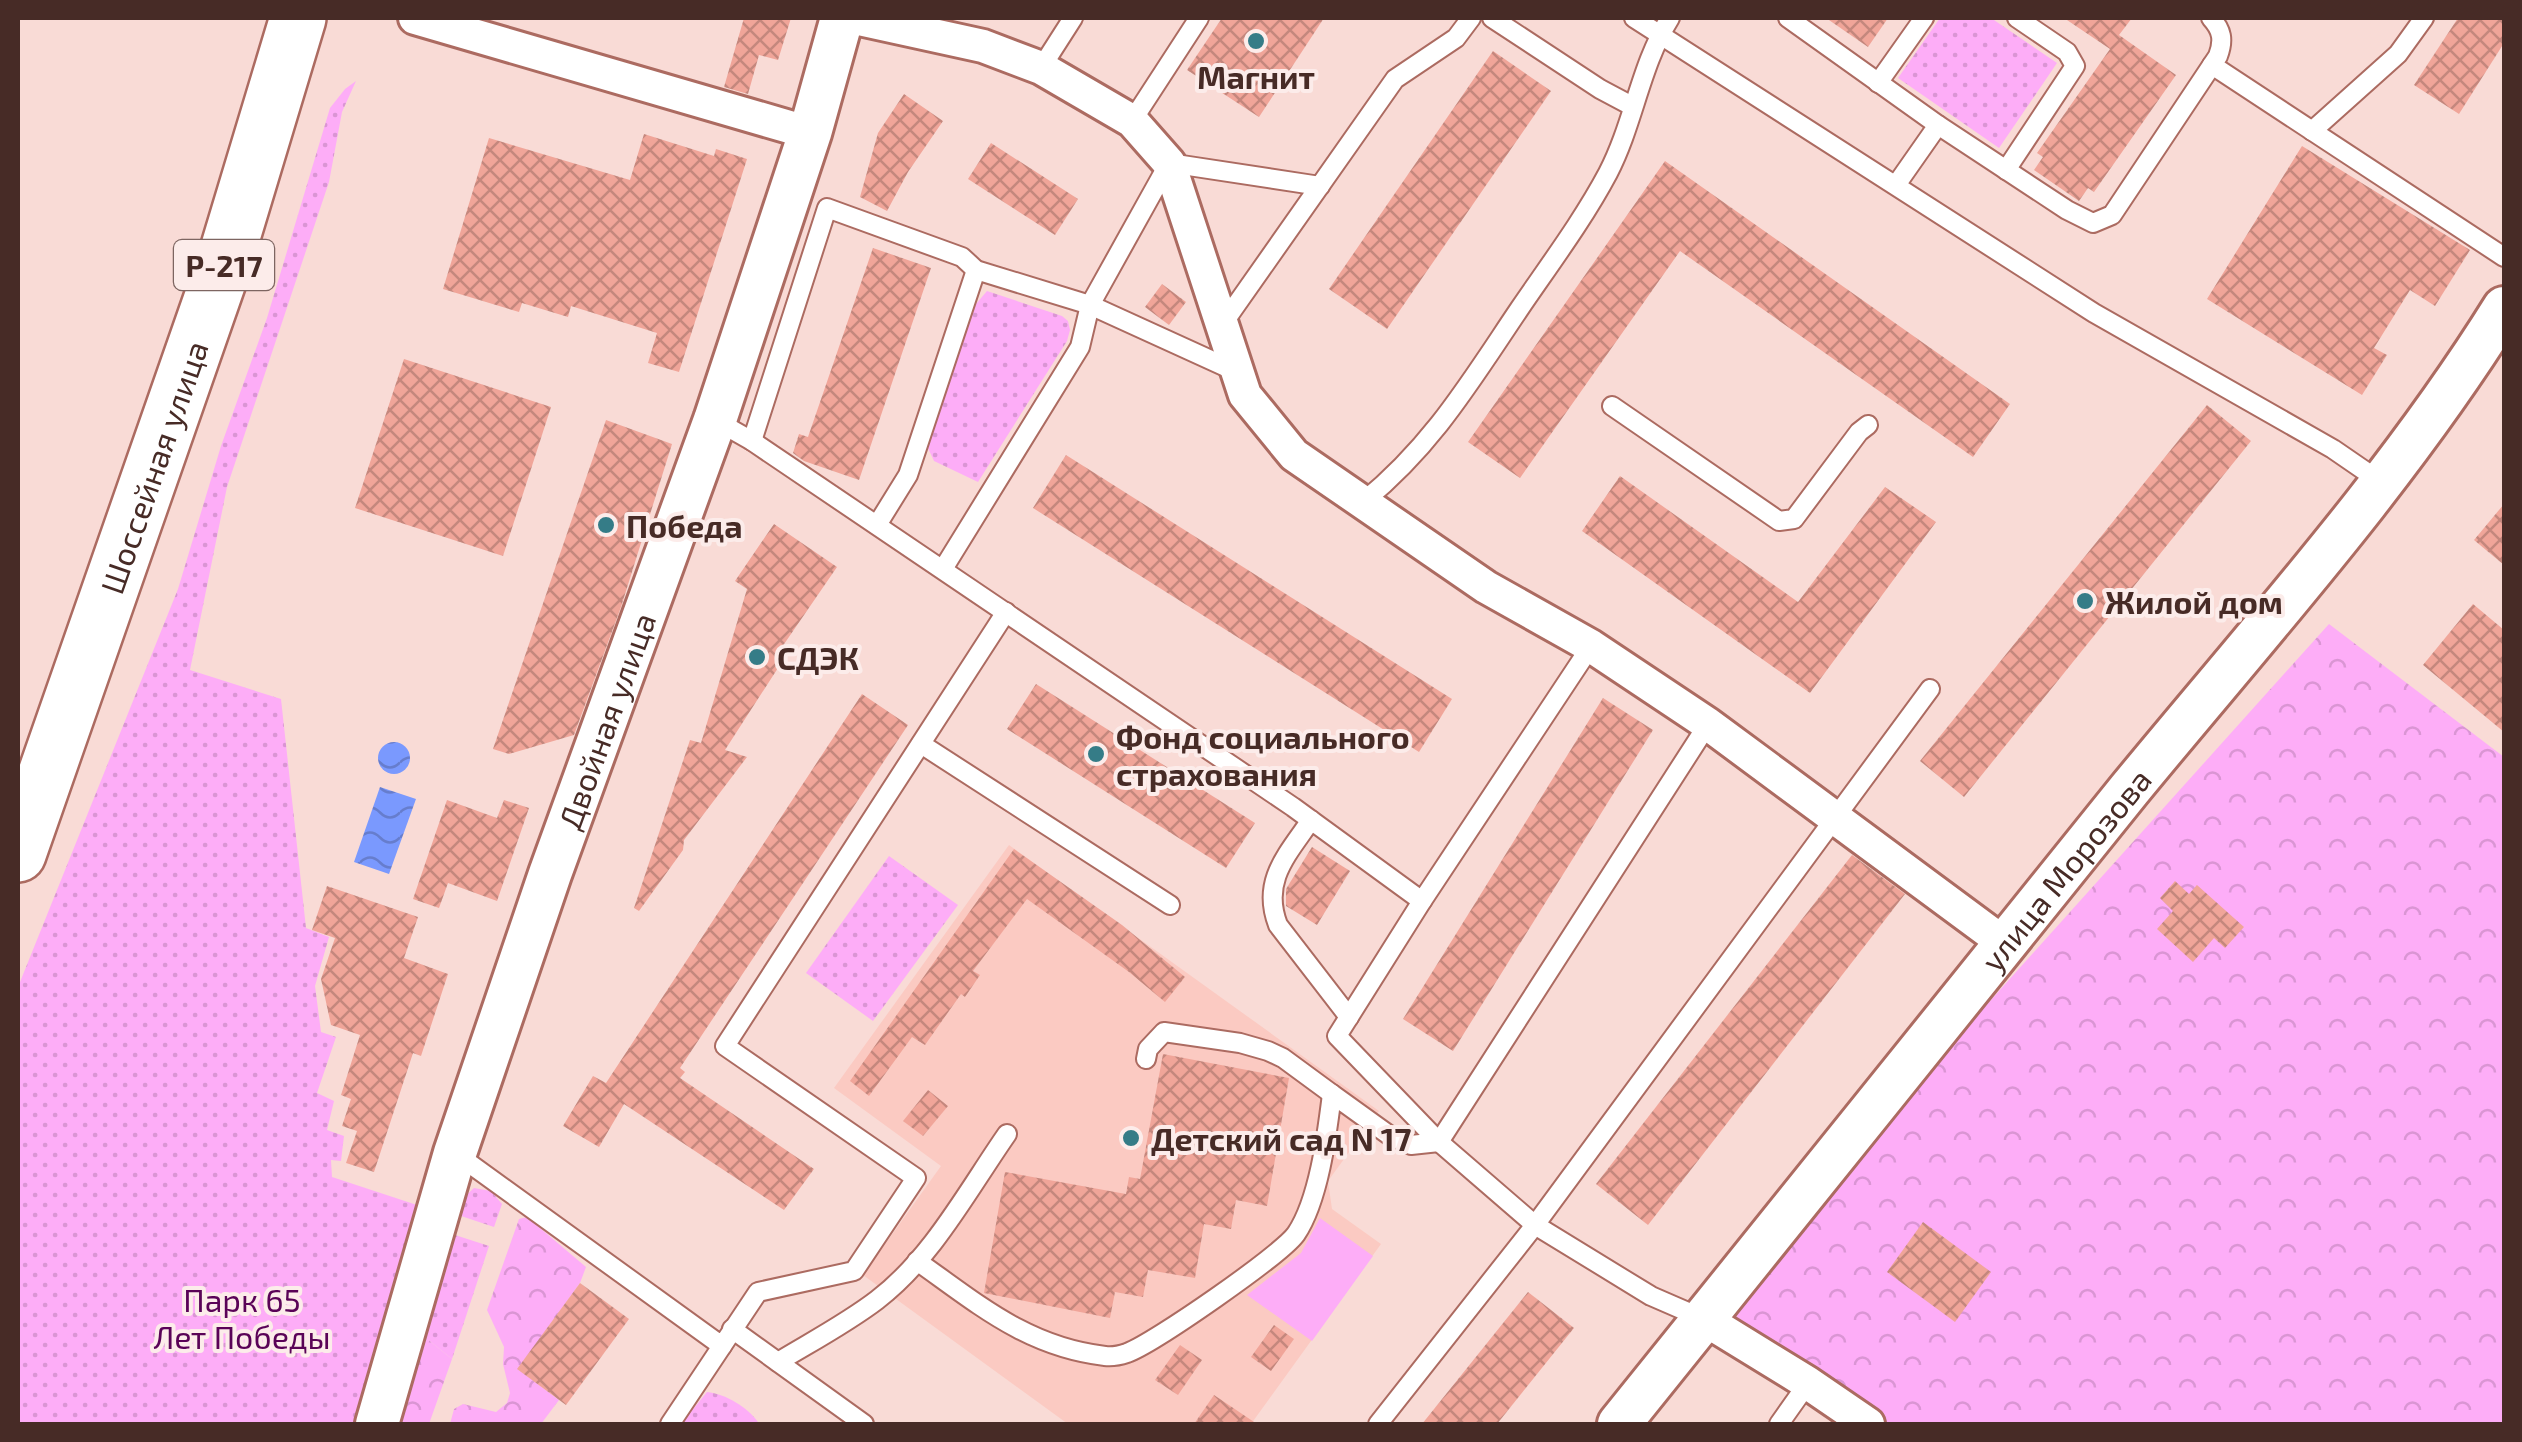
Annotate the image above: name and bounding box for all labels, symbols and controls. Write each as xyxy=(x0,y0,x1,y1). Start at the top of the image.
marker: Магнит xyxy=(1245,30,1267,52)
place label: Магнит xyxy=(1197,57,1315,95)
road number: Р-217 xyxy=(174,240,274,290)
street label: Шоссейная улица xyxy=(92,335,215,598)
place label: Победа xyxy=(626,506,743,544)
marker: Победа xyxy=(595,514,617,536)
place label: Жилой дом xyxy=(2105,582,2283,620)
marker: Жилой дом xyxy=(2074,590,2096,612)
street label: Двойная улица xyxy=(549,607,662,834)
place label: СДЭК xyxy=(777,638,859,676)
marker: СДЭК xyxy=(746,646,768,668)
place label: Фонд социального страхования xyxy=(1116,717,1410,792)
marker: Фонд социального страхования xyxy=(1085,743,1107,765)
street label: улица Морозова xyxy=(1972,760,2158,979)
place label: Детский сад N 17 xyxy=(1151,1119,1412,1157)
marker: Детский сад N 17 xyxy=(1120,1127,1142,1149)
park label: Парк 65 Лет Победы xyxy=(153,1280,331,1355)

